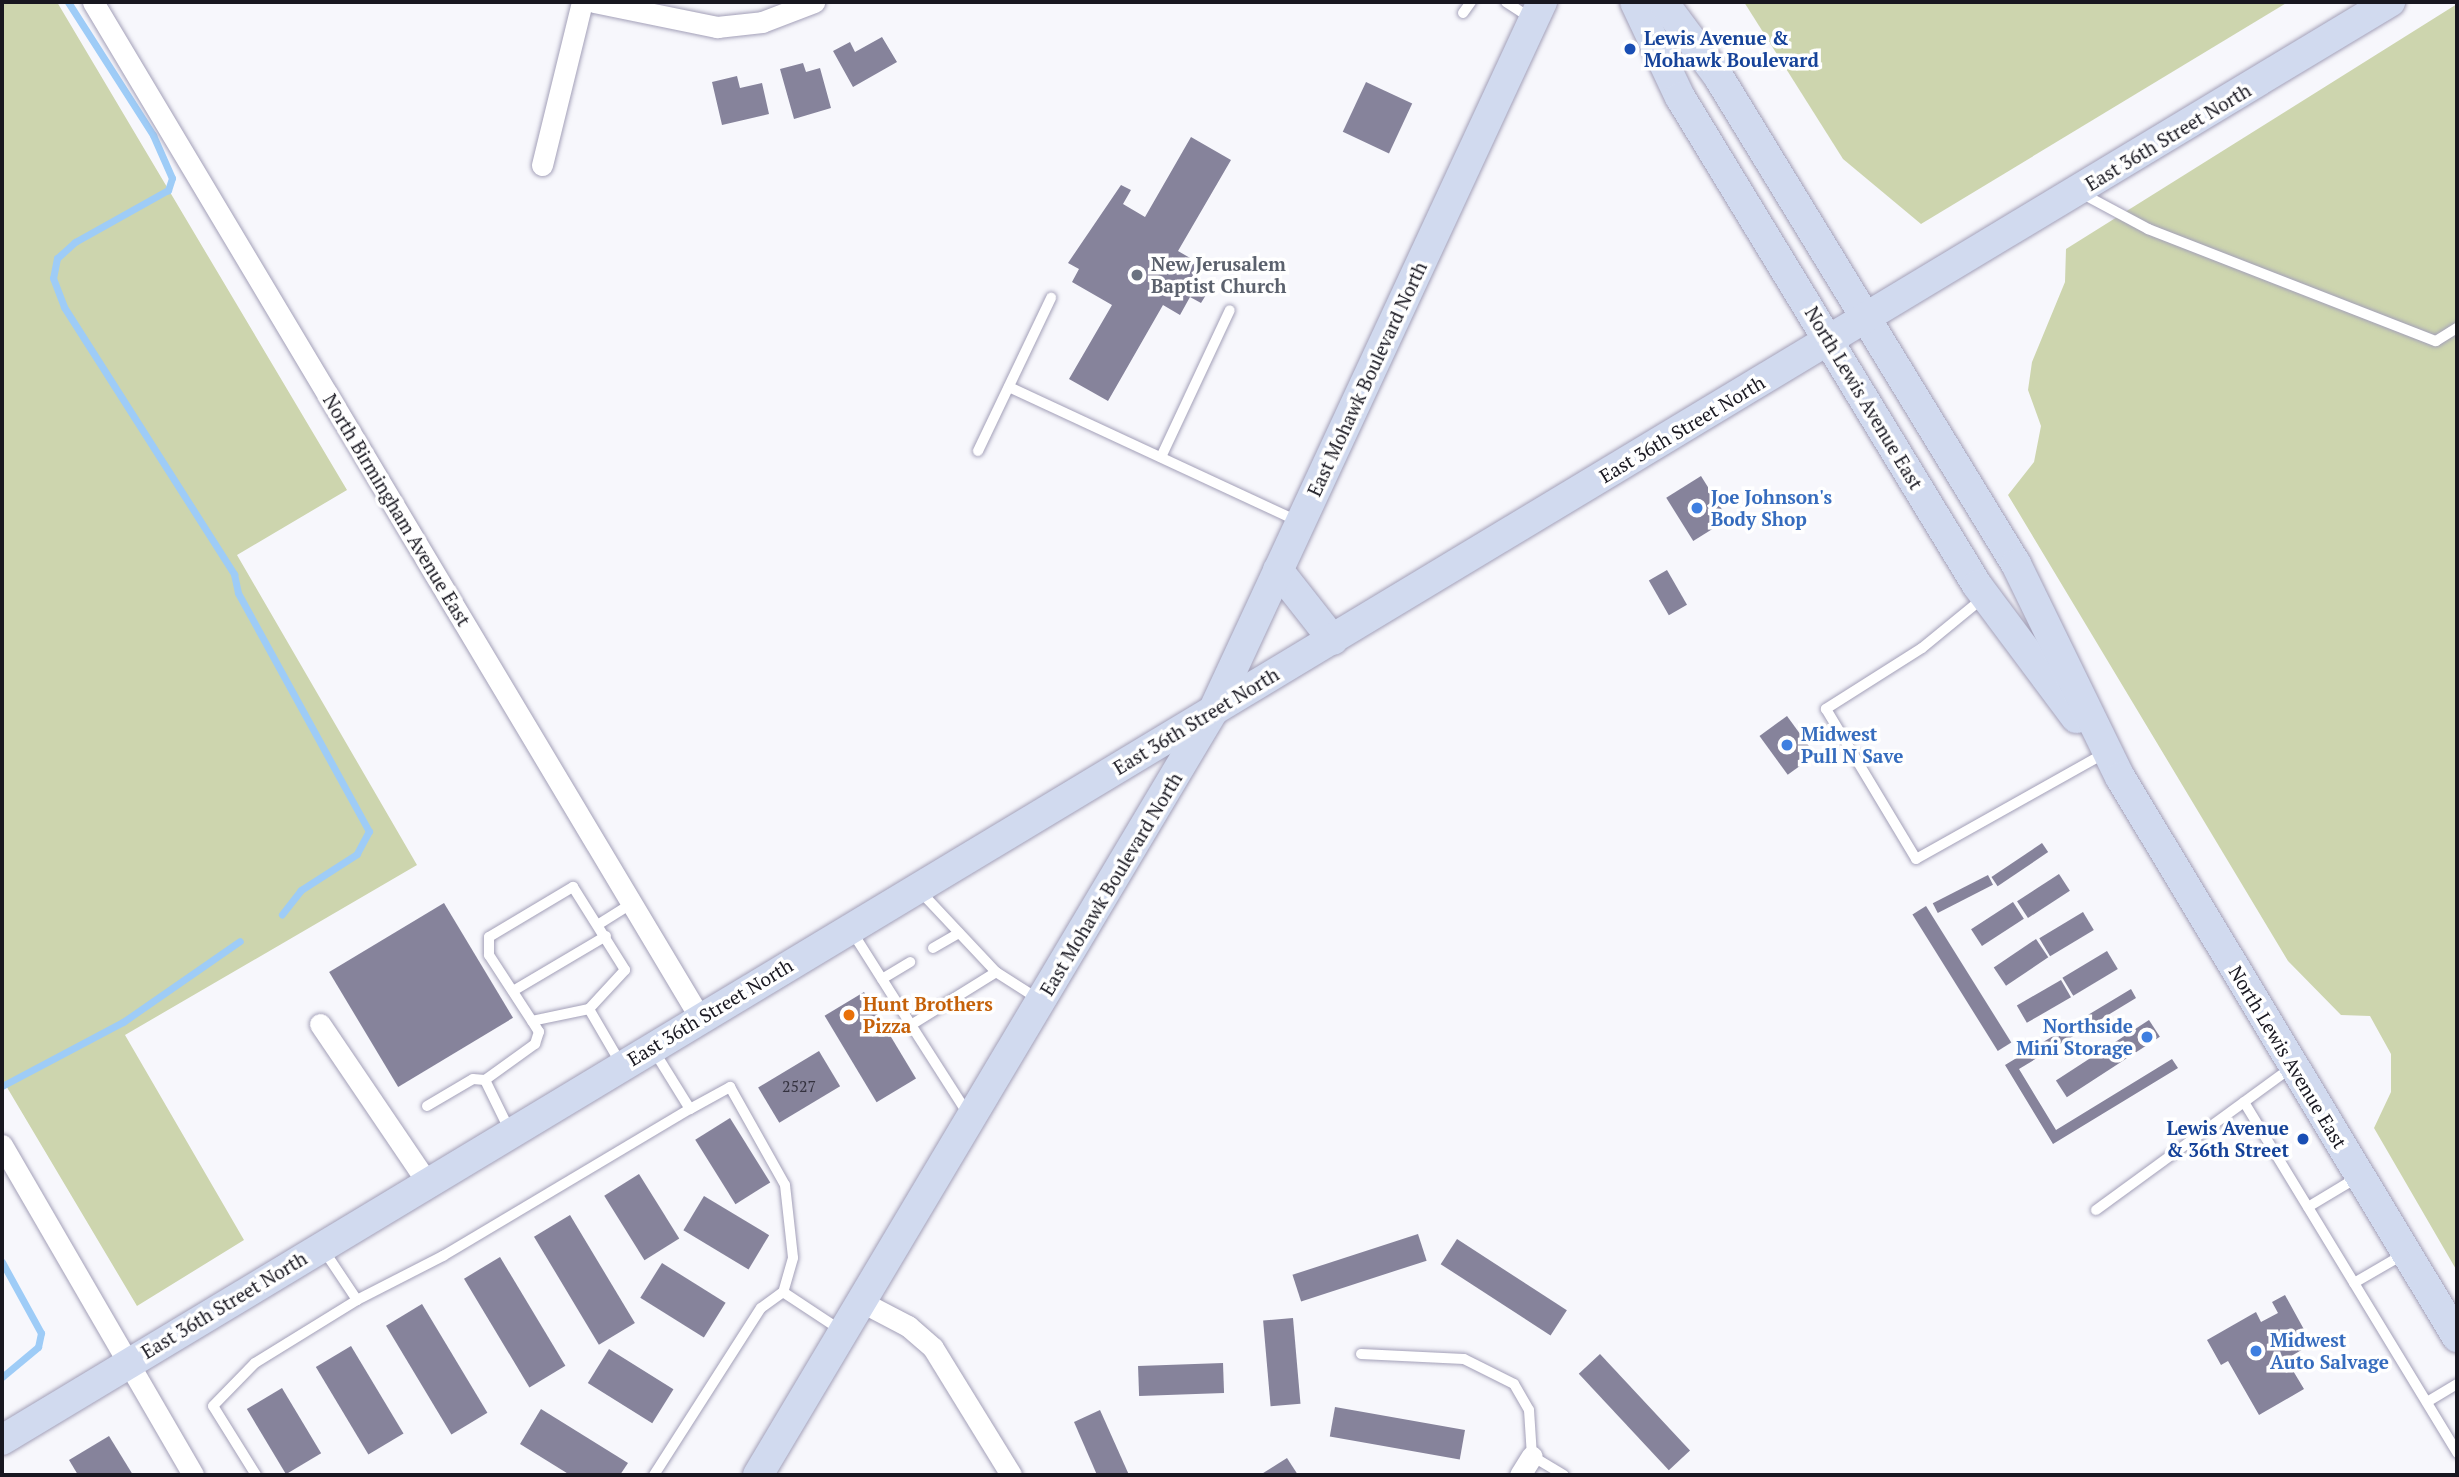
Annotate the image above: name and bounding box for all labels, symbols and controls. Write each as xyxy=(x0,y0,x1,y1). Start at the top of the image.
place label: Lewis Avenue & Mohawk Boulevard xyxy=(1644,27,1819,71)
marker: Lewis Avenue & Mohawk Boulevard xyxy=(1622,41,1638,57)
street label: East 36th Street North xyxy=(2081,79,2255,195)
place label: New Jerusalem Baptist Church xyxy=(1151,253,1286,297)
street label: East Mohawk Boulevard North xyxy=(1303,258,1431,500)
marker: New Jerusalem Baptist Church xyxy=(1129,267,1145,283)
street label: North Lewis Avenue East xyxy=(1800,302,1928,494)
street label: East 36th Street North xyxy=(1595,371,1769,487)
street label: North Birmingham Avenue East xyxy=(318,390,476,630)
place label: Joe Johnson's Body Shop xyxy=(1711,486,1832,530)
marker: Joe Johnson's Body Shop xyxy=(1689,500,1705,516)
street label: East 36th Street North xyxy=(1109,663,1283,779)
place label: Midwest Pull N Save xyxy=(1801,723,1903,767)
marker: Midwest Pull N Save xyxy=(1779,737,1795,753)
street label: East Mohawk Boulevard North xyxy=(1035,768,1187,1000)
street label: East 36th Street North xyxy=(623,954,797,1070)
street label: North Lewis Avenue East xyxy=(2224,961,2352,1153)
place label: Hunt Brothers Pizza xyxy=(863,993,993,1037)
marker: Hunt Brothers Pizza xyxy=(841,1007,857,1023)
place label: Northside Mini Storage xyxy=(2016,1015,2133,1059)
marker: Northside Mini Storage xyxy=(2139,1029,2155,1045)
house number: 2527 xyxy=(782,1076,816,1096)
place label: Lewis Avenue & 36th Street xyxy=(2166,1117,2289,1161)
marker: Lewis Avenue & 36th Street xyxy=(2295,1131,2311,1147)
street label: East 36th Street North xyxy=(137,1247,311,1363)
place label: Midwest Auto Salvage xyxy=(2270,1329,2389,1373)
marker: Midwest Auto Salvage xyxy=(2248,1343,2264,1359)

